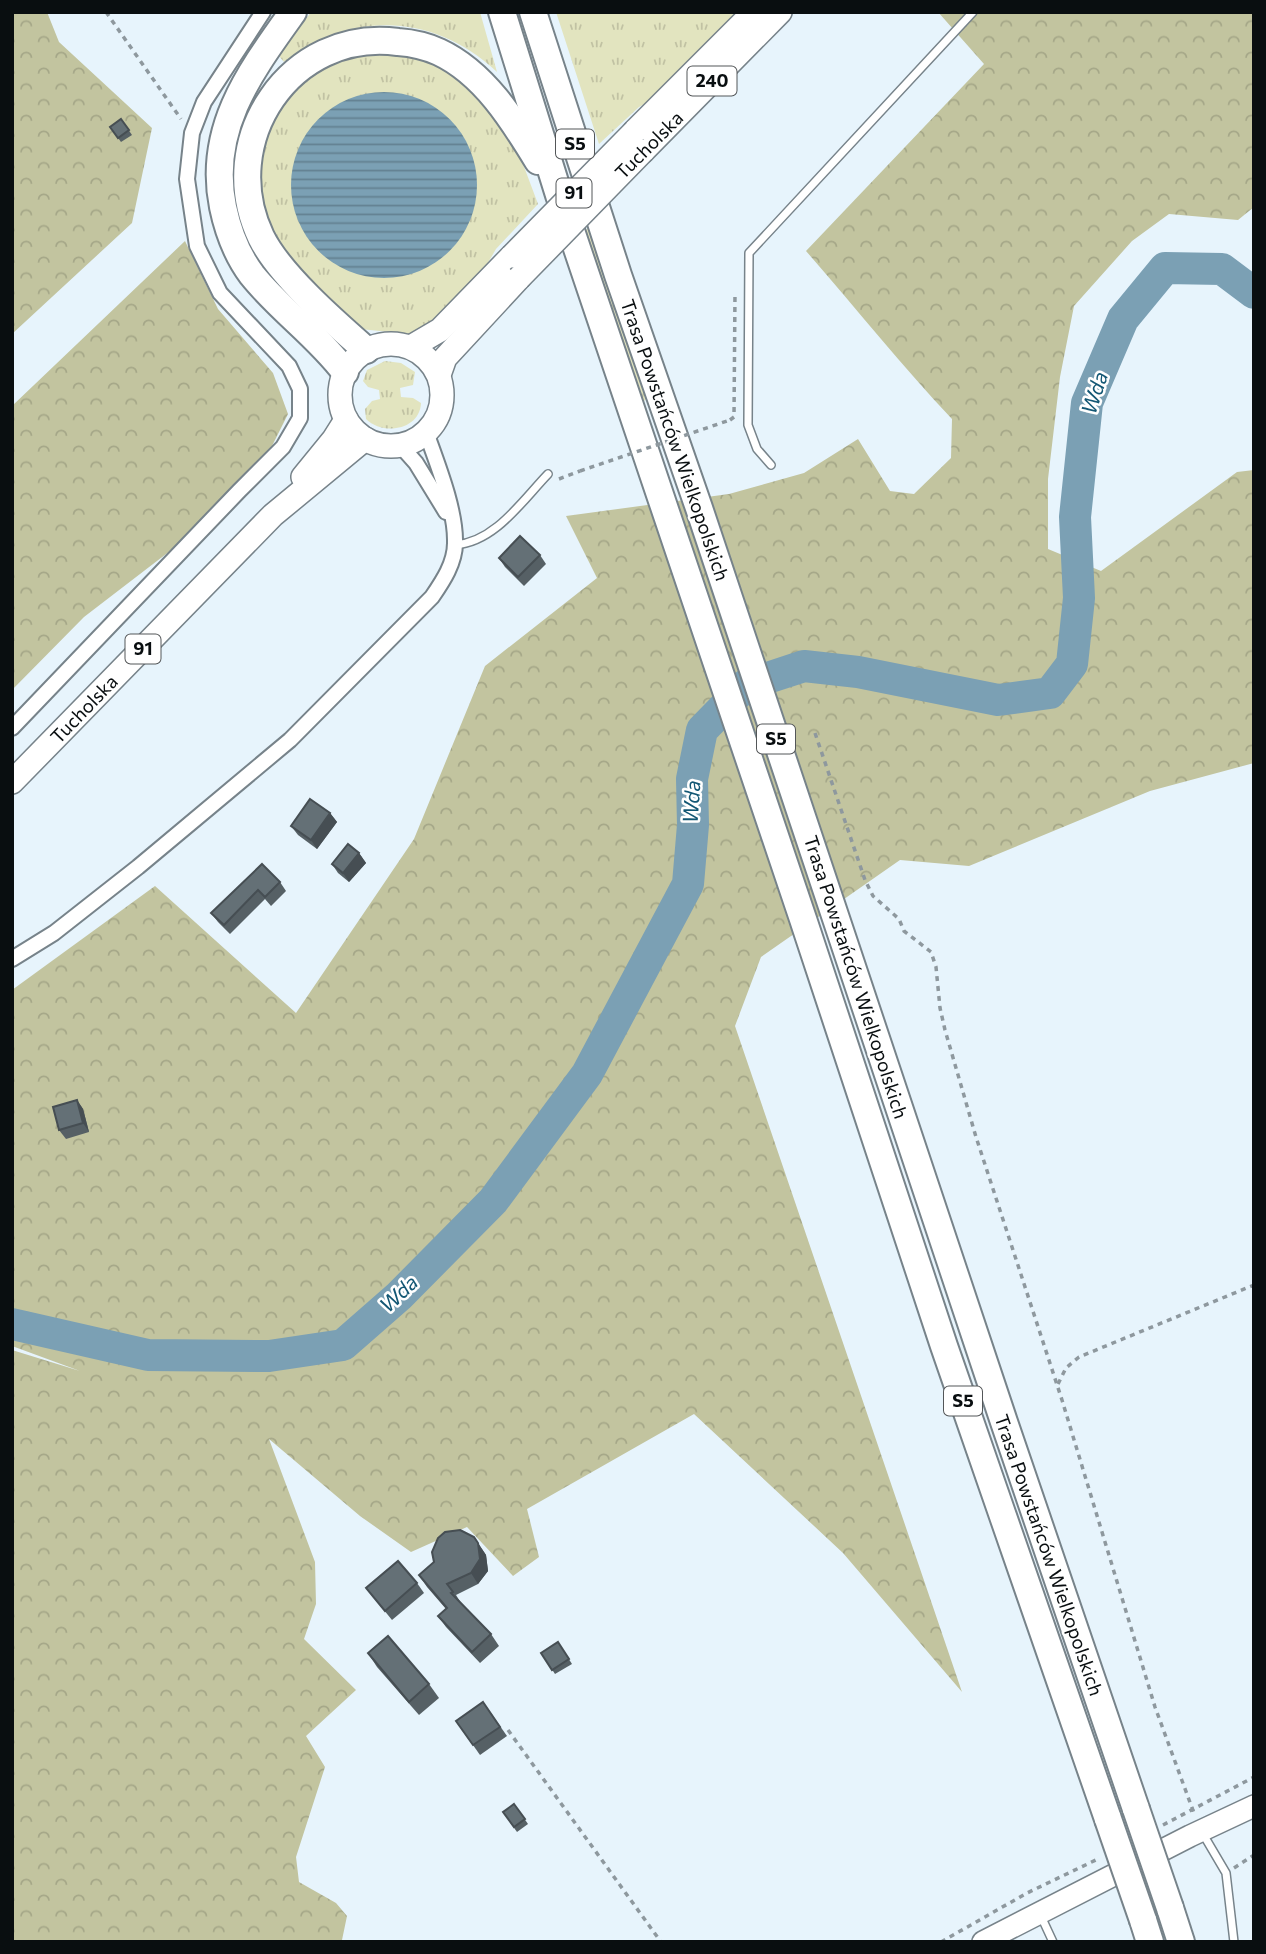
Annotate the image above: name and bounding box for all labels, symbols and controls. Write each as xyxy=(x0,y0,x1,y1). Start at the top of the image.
road number: 240 xyxy=(688,66,736,96)
street label: Tucholska xyxy=(610,106,687,183)
road number: S5 xyxy=(556,130,594,159)
road number: 91 xyxy=(556,178,592,208)
street label: Trasa Powstańców Wielkopolskich xyxy=(616,296,735,584)
water label: Wda xyxy=(1075,368,1112,417)
road number: 91 xyxy=(125,634,160,664)
street label: Tucholska xyxy=(45,670,122,748)
road number: S5 xyxy=(757,724,795,754)
water label: Wda xyxy=(677,779,704,824)
street label: Trasa Powstańców Wielkopolskich xyxy=(800,832,913,1121)
water label: Wda xyxy=(374,1269,422,1317)
road number: S5 xyxy=(944,1386,982,1416)
street label: Trasa Powstańców Wielkopolskich xyxy=(990,1411,1109,1699)

